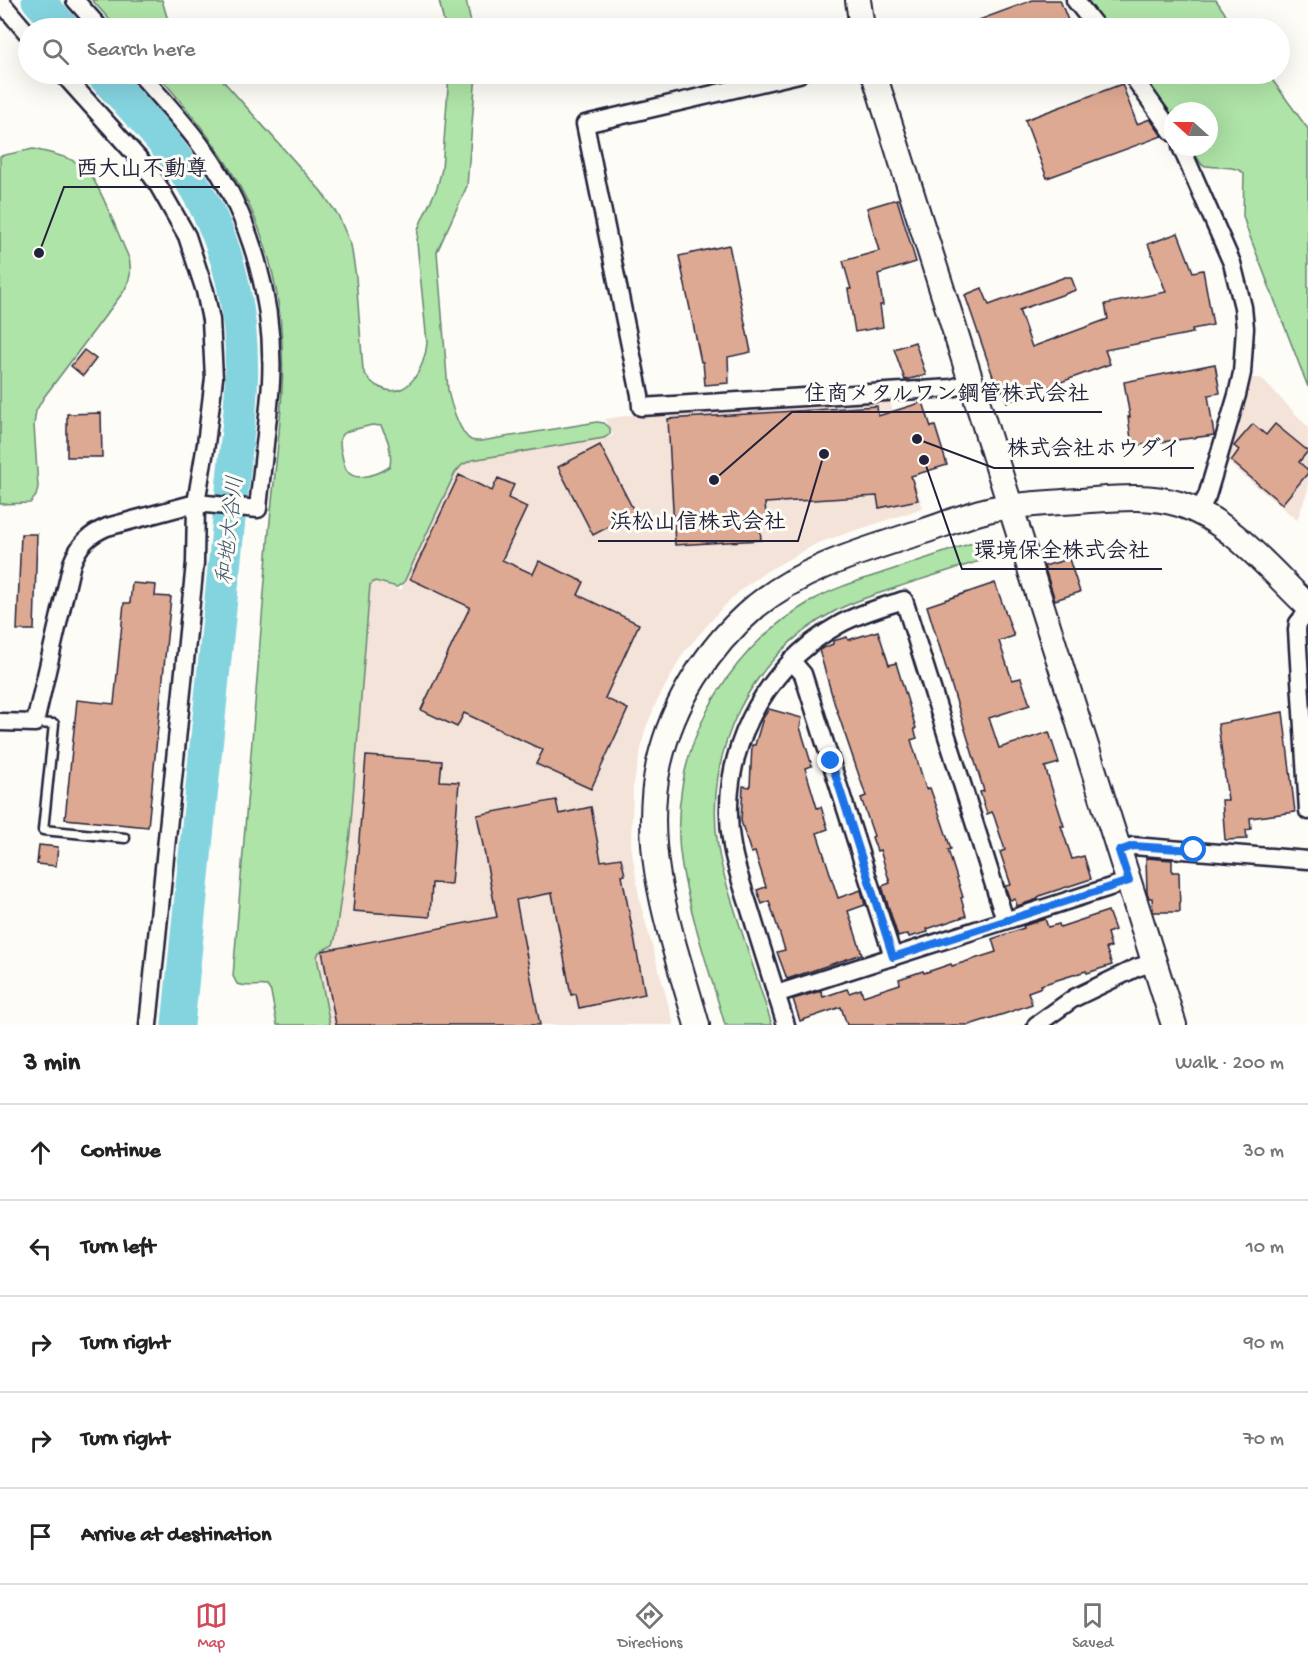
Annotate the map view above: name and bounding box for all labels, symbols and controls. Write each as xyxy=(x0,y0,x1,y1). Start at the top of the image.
search box xyxy=(18,18,1290,84)
icon: search xyxy=(39,35,72,68)
text: Search here xyxy=(87,38,195,64)
north arrow xyxy=(1164,102,1218,156)
callout: 西大山不動尊 xyxy=(64,147,220,187)
text: 西大山不動尊 xyxy=(76,156,208,184)
callout: 住商メタルワン鋼管株式会社 xyxy=(792,372,1102,412)
text: 住商メタルワン鋼管株式会社 xyxy=(804,381,1090,409)
callout: 株式会社ホウダイ xyxy=(994,428,1194,468)
text: 株式会社ホウダイ xyxy=(1007,436,1181,464)
water label: 和地大谷川 xyxy=(212,474,251,586)
callout: 浜松山信株式会社 xyxy=(598,501,798,541)
text: 浜松山信株式会社 xyxy=(610,509,786,537)
callout: 環境保全株式会社 xyxy=(962,529,1162,569)
text: 環境保全株式会社 xyxy=(974,538,1150,566)
route end xyxy=(817,747,843,773)
route start xyxy=(1180,836,1206,862)
text: 3 min xyxy=(24,1049,80,1080)
text: Walk · 200 m xyxy=(1175,1053,1284,1076)
icon: ahead xyxy=(24,1136,57,1169)
text: Continue xyxy=(81,1139,161,1165)
text: 30 m xyxy=(1243,1141,1284,1164)
icon: left xyxy=(24,1232,57,1265)
text: Turn left xyxy=(81,1235,155,1261)
text: 10 m xyxy=(1246,1237,1284,1260)
icon: right xyxy=(24,1328,57,1361)
text: Turn right xyxy=(81,1331,169,1357)
text: 90 m xyxy=(1244,1333,1284,1356)
icon: right xyxy=(24,1424,57,1457)
text: Turn right xyxy=(81,1427,169,1453)
text: 70 m xyxy=(1243,1429,1284,1452)
icon: arrive xyxy=(24,1520,57,1553)
text: Arrive at destination xyxy=(81,1523,271,1549)
tab: Map xyxy=(195,1599,228,1654)
tab: Directions xyxy=(617,1599,683,1654)
tab: Saved xyxy=(1072,1599,1113,1654)

